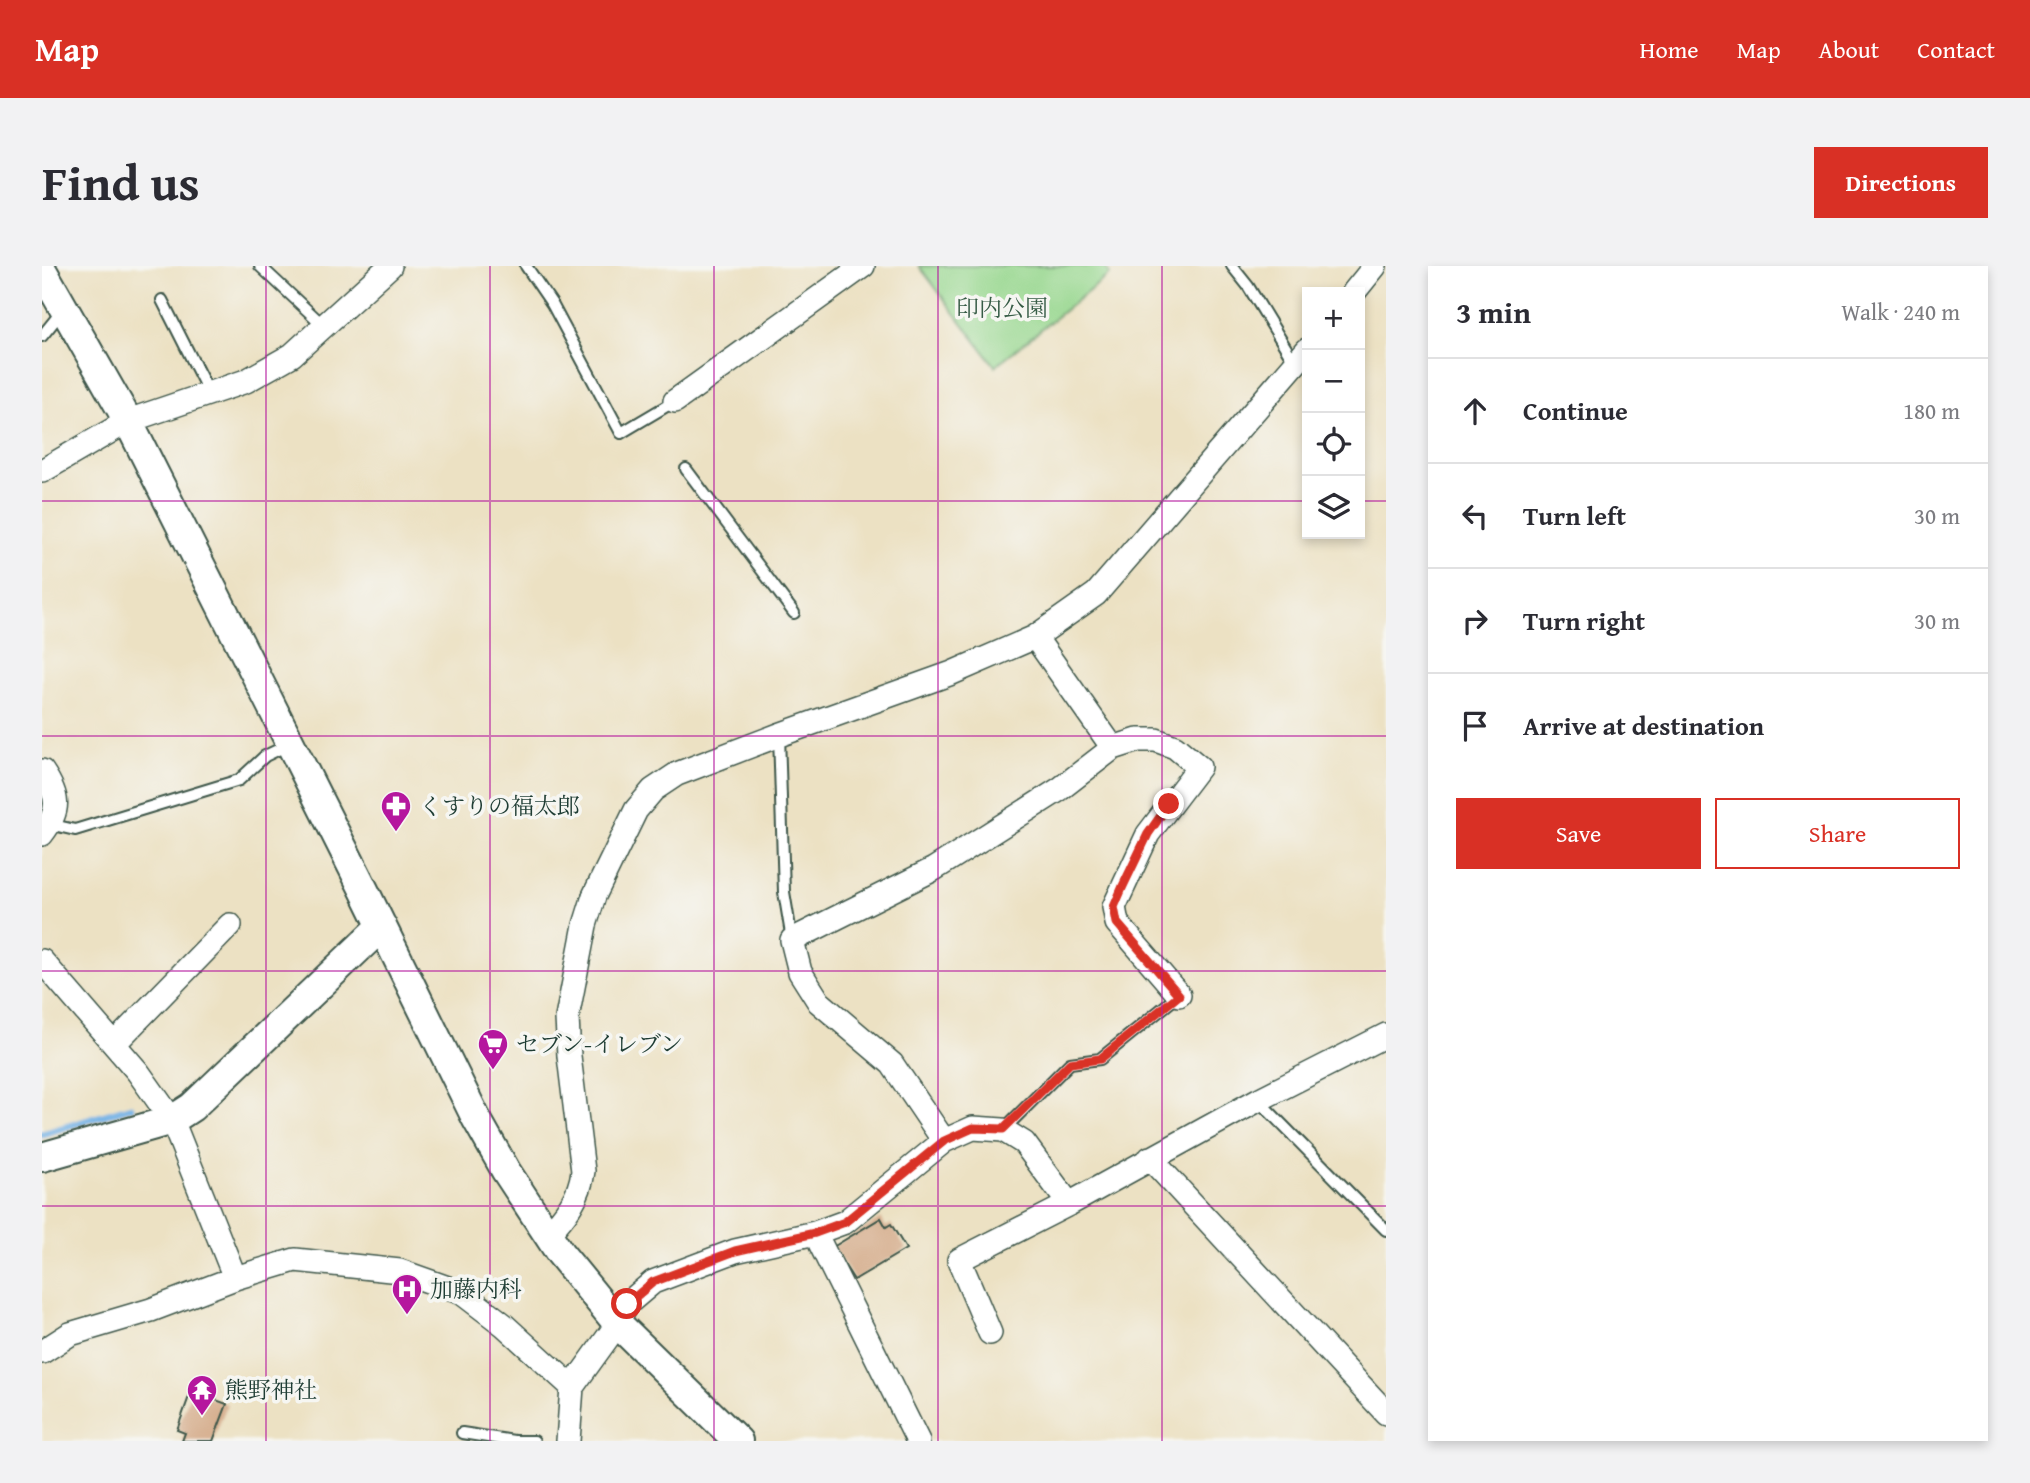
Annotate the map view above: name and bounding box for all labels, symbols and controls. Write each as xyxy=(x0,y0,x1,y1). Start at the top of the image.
text: Map xyxy=(35,25,99,73)
text: Home xyxy=(1640,32,1699,67)
text: Map xyxy=(1737,32,1781,67)
text: About xyxy=(1819,32,1879,67)
text: Contact xyxy=(1917,32,1995,67)
text: Find us xyxy=(42,146,200,218)
button: Directions xyxy=(1814,147,1988,218)
map controls xyxy=(1302,287,1365,539)
button: + xyxy=(1302,287,1365,350)
text: 3 min xyxy=(1456,290,1531,334)
park label: 印内公園 xyxy=(956,291,1048,324)
text: Walk · 240 m xyxy=(1841,295,1960,328)
button: − xyxy=(1302,350,1365,413)
text: Continue xyxy=(1523,391,1628,430)
icon: ahead xyxy=(1456,392,1494,430)
text: 180 m xyxy=(1903,394,1960,427)
button: locate xyxy=(1302,413,1365,476)
button: layers xyxy=(1302,476,1365,539)
text: Turn left xyxy=(1523,496,1626,535)
icon: left xyxy=(1456,497,1494,535)
text: 30 m xyxy=(1914,499,1960,532)
text: Turn right xyxy=(1523,601,1645,640)
icon: right xyxy=(1456,602,1494,640)
text: 30 m xyxy=(1914,604,1960,637)
text: Arrive at destination xyxy=(1523,706,1764,745)
icon: arrive xyxy=(1456,707,1494,745)
route end xyxy=(1153,788,1184,819)
pharmacy icon: くすりの福太郎 xyxy=(379,789,413,833)
place label: くすりの福太郎 xyxy=(419,789,580,822)
button: Save xyxy=(1456,798,1701,869)
button: Share xyxy=(1715,798,1960,869)
supermarket icon: セブン-イレブン xyxy=(476,1027,510,1071)
place label: セブン-イレブン xyxy=(516,1027,683,1060)
hospital icon: 加藤内科 xyxy=(390,1272,424,1316)
place label: 加藤内科 xyxy=(430,1272,522,1305)
route start xyxy=(611,1288,642,1319)
temple icon: 熊野神社 xyxy=(185,1373,219,1417)
place label: 熊野神社 xyxy=(225,1373,317,1406)

